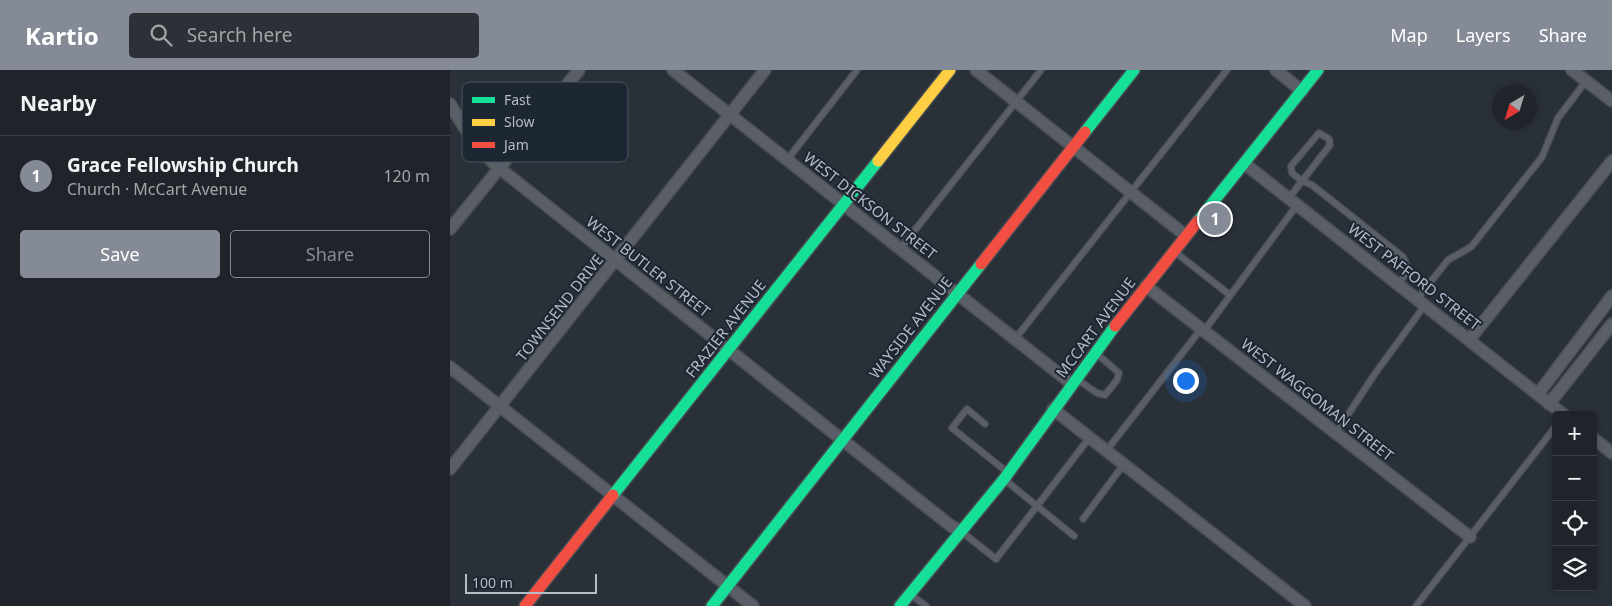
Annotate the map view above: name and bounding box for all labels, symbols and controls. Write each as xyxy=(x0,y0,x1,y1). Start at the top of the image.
search box xyxy=(129,13,479,58)
text: Kartio xyxy=(25,19,99,52)
icon: search xyxy=(147,21,175,49)
text: Search here xyxy=(187,22,292,48)
text: Map xyxy=(1390,23,1428,47)
text: Layers xyxy=(1456,23,1511,47)
text: Share xyxy=(1539,23,1587,47)
legend xyxy=(462,82,628,162)
north arrow xyxy=(1492,85,1537,130)
text: Nearby xyxy=(20,89,96,117)
text: Fast xyxy=(504,90,531,109)
text: Slow xyxy=(504,112,535,131)
text: Jam xyxy=(502,135,529,154)
street label: WEST DICKSON STREET xyxy=(800,147,942,264)
text: Grace Fellowship Church xyxy=(67,152,299,178)
text: 1 xyxy=(31,165,41,187)
text: 120 m xyxy=(383,165,430,187)
text: Church · McCart Avenue xyxy=(67,178,247,200)
pin: 1 xyxy=(1199,200,1231,238)
street label: WEST BUTLER STREET xyxy=(582,211,715,321)
street label: WEST PAFFORD STREET xyxy=(1344,218,1486,335)
button: Save xyxy=(20,230,220,278)
button: Share xyxy=(230,230,430,278)
street label: TOWNSEND DRIVE xyxy=(511,250,607,365)
street label: WAYSIDE AVENUE xyxy=(864,272,956,382)
street label: MCCART AVENUE xyxy=(1051,273,1139,382)
street label: FRAZIER AVENUE xyxy=(681,275,770,381)
street label: WEST WAGGOMAN STREET xyxy=(1237,333,1399,465)
your location xyxy=(1173,368,1199,394)
map controls xyxy=(1552,411,1597,591)
button: + xyxy=(1552,411,1597,456)
button: − xyxy=(1552,456,1597,501)
button: locate xyxy=(1552,501,1597,546)
button: layers xyxy=(1552,546,1597,591)
scale bar xyxy=(465,571,598,594)
text: 100 m xyxy=(472,573,513,592)

